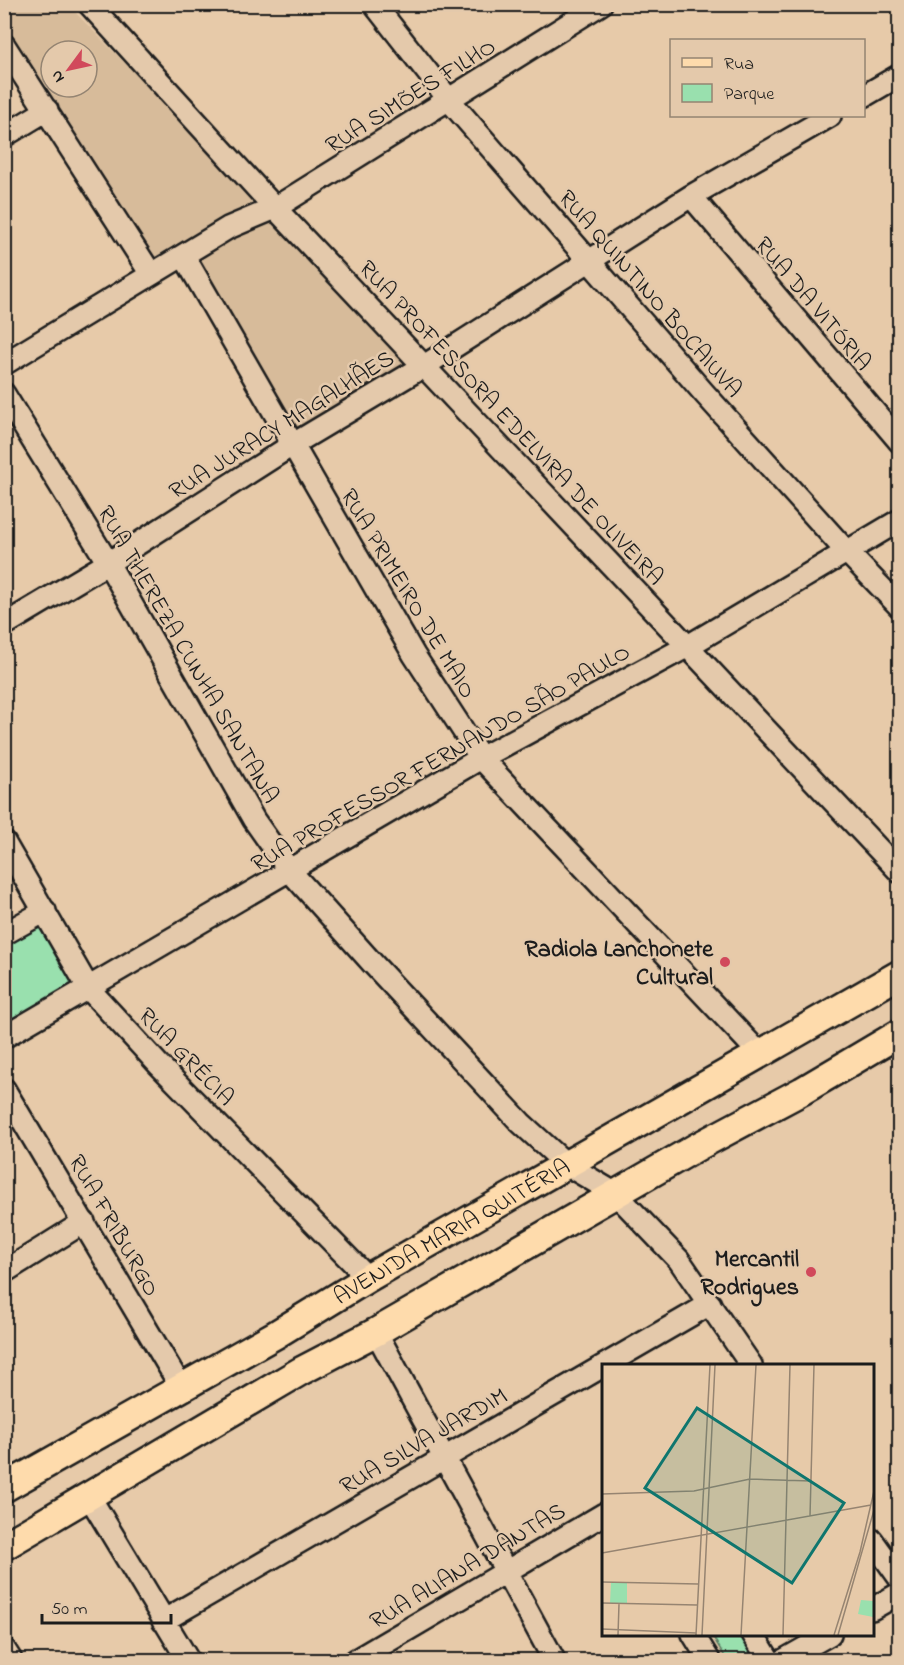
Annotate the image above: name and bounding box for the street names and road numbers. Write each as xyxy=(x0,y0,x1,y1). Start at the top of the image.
street label: RUA SIMÕES FILHO xyxy=(319,31,503,164)
street label: RUA QUINTINO BOCAIUVA xyxy=(549,183,750,406)
street label: RUA DA VITÓRIA xyxy=(745,230,879,380)
street label: RUA PROFESSORA EDELVIRA DE OLIVEIRA xyxy=(349,253,671,594)
street label: RUA JURACY MAGALHÃES xyxy=(163,342,402,510)
street label: RUA PRIMEIRO DE MAIO xyxy=(330,483,484,706)
street label: RUA THEREZA CUNHA SANTANA xyxy=(87,500,287,811)
street label: RUA PROFESSOR FERNANDO SÃO PAULO xyxy=(245,636,637,882)
street label: RUA GRÉCIA xyxy=(129,1000,241,1115)
street label: RUA FRIBURGO xyxy=(58,1149,168,1304)
street label: AVENIDA MARIA QUITÉRIA xyxy=(327,1151,577,1315)
street label: RUA SILVA JARDIM xyxy=(334,1380,515,1505)
street label: RUA ALIANA DANTAS xyxy=(364,1495,573,1640)

